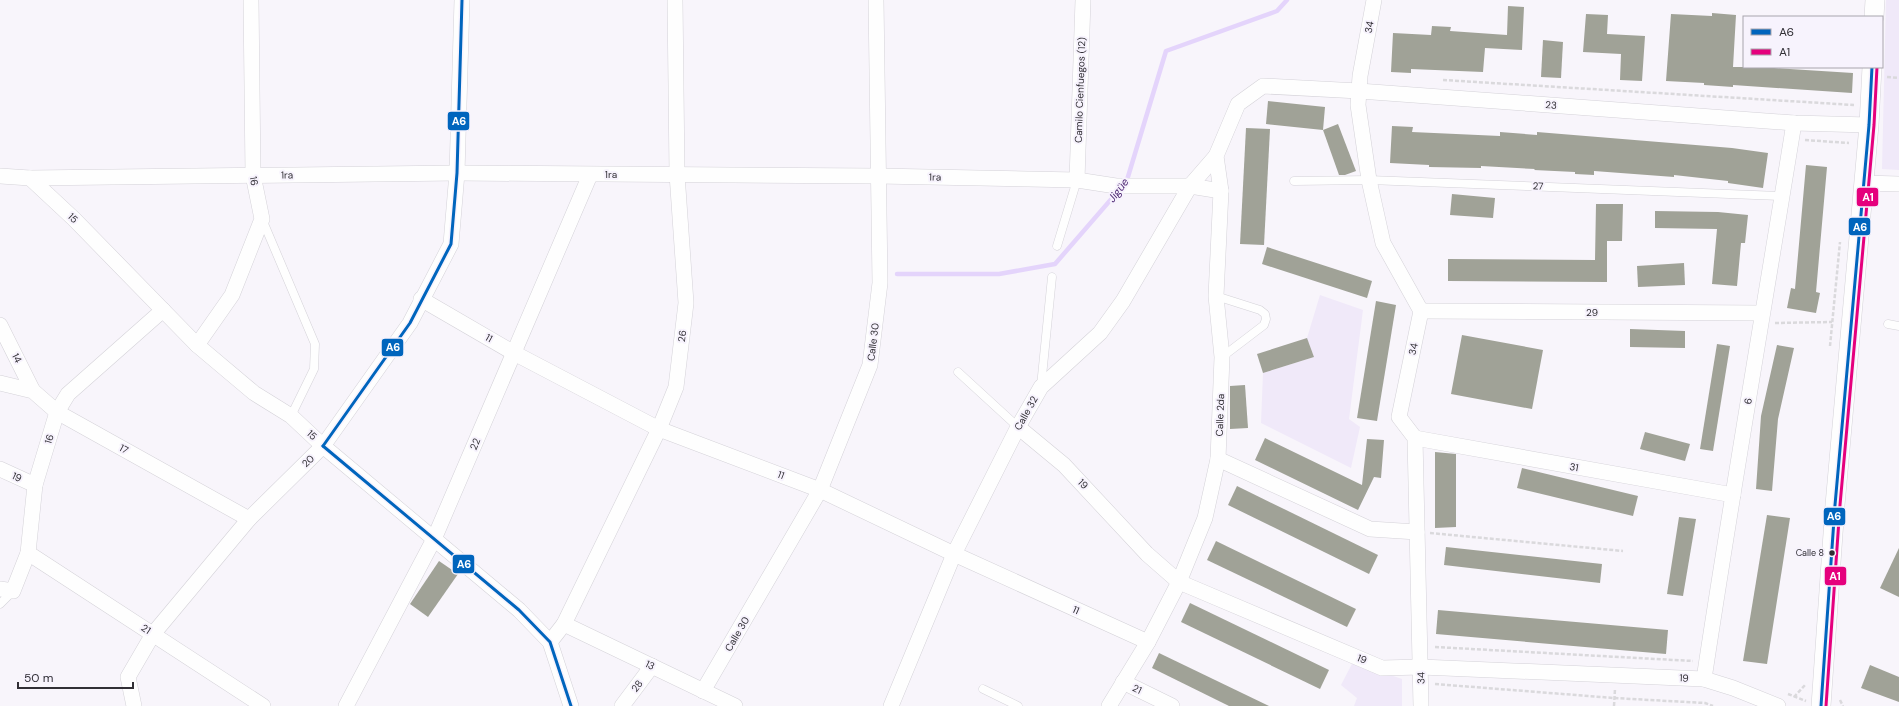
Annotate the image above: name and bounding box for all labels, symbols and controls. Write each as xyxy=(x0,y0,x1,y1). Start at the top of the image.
legend xyxy=(1743,16,1883,68)
street label: 34 xyxy=(1362,20,1376,34)
text: A6 xyxy=(1779,24,1794,40)
street label: Camilo Cienfuegos (12) xyxy=(1072,37,1088,143)
text: A1 xyxy=(1779,44,1790,60)
street label: 23 xyxy=(1545,98,1557,112)
line badge: A6 xyxy=(447,111,470,131)
text: A6 xyxy=(452,114,466,128)
street label: 1ra xyxy=(281,168,293,182)
street label: 1ra xyxy=(605,168,617,181)
street label: 1ra xyxy=(929,170,941,184)
street label: 16 xyxy=(247,175,261,187)
water label: Jigüe xyxy=(1104,175,1132,205)
street label: 27 xyxy=(1532,179,1544,193)
line badge: A1 xyxy=(1856,187,1879,207)
text: A1 xyxy=(1862,190,1874,204)
street label: 15 xyxy=(65,210,81,226)
line badge: A6 xyxy=(1848,217,1871,236)
text: A6 xyxy=(1853,220,1867,234)
street label: 29 xyxy=(1586,306,1598,319)
street label: Calle 30 xyxy=(864,322,882,362)
street label: 26 xyxy=(675,329,689,343)
street label: 11 xyxy=(483,331,495,345)
line badge: A6 xyxy=(381,338,404,357)
text: A6 xyxy=(386,340,400,354)
street label: 34 xyxy=(1405,342,1421,356)
street label: 14 xyxy=(9,351,25,365)
street label: Calle 32 xyxy=(1011,393,1041,432)
street label: Calle 2da xyxy=(1213,393,1227,437)
street label: 6 xyxy=(1741,397,1755,405)
street label: 15 xyxy=(304,427,320,443)
street label: 16 xyxy=(41,433,57,445)
street label: 22 xyxy=(467,436,483,452)
street label: 17 xyxy=(117,441,131,457)
street label: 20 xyxy=(299,452,317,470)
street label: 31 xyxy=(1569,460,1579,474)
street label: 11 xyxy=(776,468,786,482)
street label: 19 xyxy=(10,469,24,485)
street label: 19 xyxy=(1075,476,1091,492)
line badge: A6 xyxy=(1823,507,1846,526)
text: A6 xyxy=(1827,509,1841,523)
place label: Calle 8 xyxy=(1796,547,1824,559)
marker: Calle 8 xyxy=(1827,548,1837,558)
line badge: A6 xyxy=(452,554,475,574)
text: A6 xyxy=(457,557,471,571)
line badge: A1 xyxy=(1824,566,1847,586)
text: A1 xyxy=(1829,569,1841,583)
street label: 11 xyxy=(1071,603,1081,617)
street label: Calle 30 xyxy=(722,614,752,654)
street label: 21 xyxy=(139,621,153,637)
street label: 19 xyxy=(1355,651,1369,667)
street label: 13 xyxy=(643,657,657,673)
scale bar xyxy=(18,664,133,690)
text: 50 m xyxy=(24,670,53,686)
street label: 19 xyxy=(1679,671,1689,685)
street label: 34 xyxy=(1414,672,1428,684)
street label: 28 xyxy=(628,677,646,695)
street label: 21 xyxy=(1130,681,1144,697)

